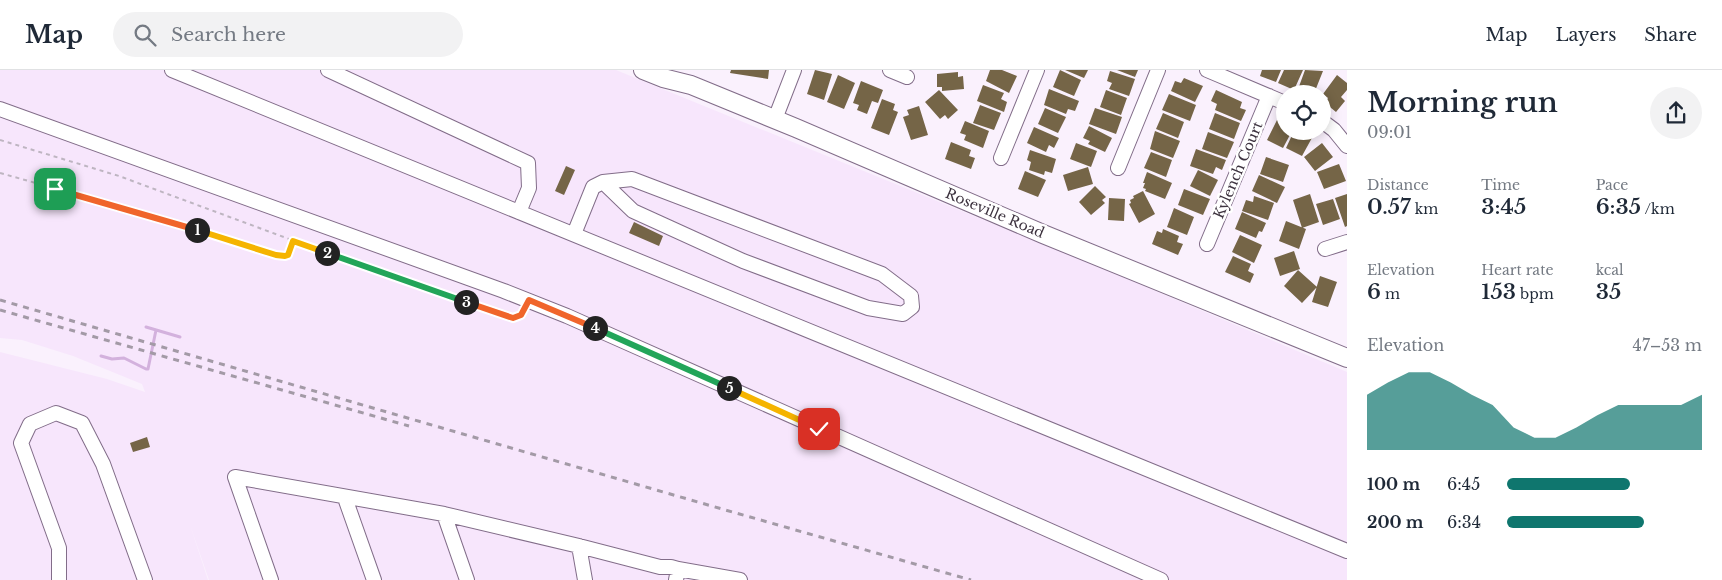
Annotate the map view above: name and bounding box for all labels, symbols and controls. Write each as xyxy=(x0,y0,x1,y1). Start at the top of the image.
search box xyxy=(113,12,463,57)
text: Map xyxy=(25,20,83,49)
icon: search xyxy=(131,21,159,49)
text: Search here xyxy=(171,23,286,46)
text: Map xyxy=(1486,24,1527,46)
text: Layers xyxy=(1555,24,1616,46)
text: Share xyxy=(1644,24,1697,46)
map controls xyxy=(1276,85,1331,140)
button: locate xyxy=(1276,85,1331,140)
text: Morning run xyxy=(1367,85,1558,120)
button: share xyxy=(1650,87,1702,139)
street label: Kylench Court xyxy=(1209,118,1267,221)
text: 09:01 xyxy=(1367,122,1412,142)
pin xyxy=(34,168,76,210)
icon: arrive xyxy=(41,175,69,203)
text: Distance xyxy=(1367,176,1429,194)
text: Time xyxy=(1481,176,1520,194)
text: Pace xyxy=(1596,176,1628,194)
street label: Roseville Road xyxy=(943,184,1048,242)
text: 0.57 xyxy=(1367,194,1411,220)
text: 3:45 xyxy=(1481,194,1526,220)
text: 6:35 xyxy=(1596,194,1641,220)
text: km xyxy=(1411,200,1438,218)
text: /km xyxy=(1641,200,1675,218)
pin: 1 xyxy=(184,218,210,242)
text: 1 xyxy=(194,221,201,239)
pin: 2 xyxy=(314,240,340,266)
text: 2 xyxy=(323,244,332,262)
text: Elevation xyxy=(1367,261,1435,279)
text: Heart rate xyxy=(1481,261,1553,279)
text: kcal xyxy=(1596,261,1624,279)
text: 6 xyxy=(1367,279,1381,305)
text: 153 xyxy=(1481,279,1516,305)
text: 35 xyxy=(1596,279,1621,305)
text: m xyxy=(1381,285,1400,303)
text: bpm xyxy=(1516,285,1554,303)
pin: 3 xyxy=(454,290,478,314)
text: 3 xyxy=(462,293,471,311)
pin: 4 xyxy=(582,316,608,340)
text: 4 xyxy=(591,319,600,337)
text: Elevation xyxy=(1367,335,1444,355)
text: 47–53 m xyxy=(1633,335,1702,355)
pin: 5 xyxy=(716,376,742,400)
text: 5 xyxy=(725,379,734,397)
pin xyxy=(798,408,840,450)
icon: check xyxy=(805,415,833,443)
text: 100 m xyxy=(1367,474,1420,494)
text: 6:45 xyxy=(1447,474,1480,494)
text: 200 m xyxy=(1367,512,1424,532)
text: 6:34 xyxy=(1447,512,1481,532)

